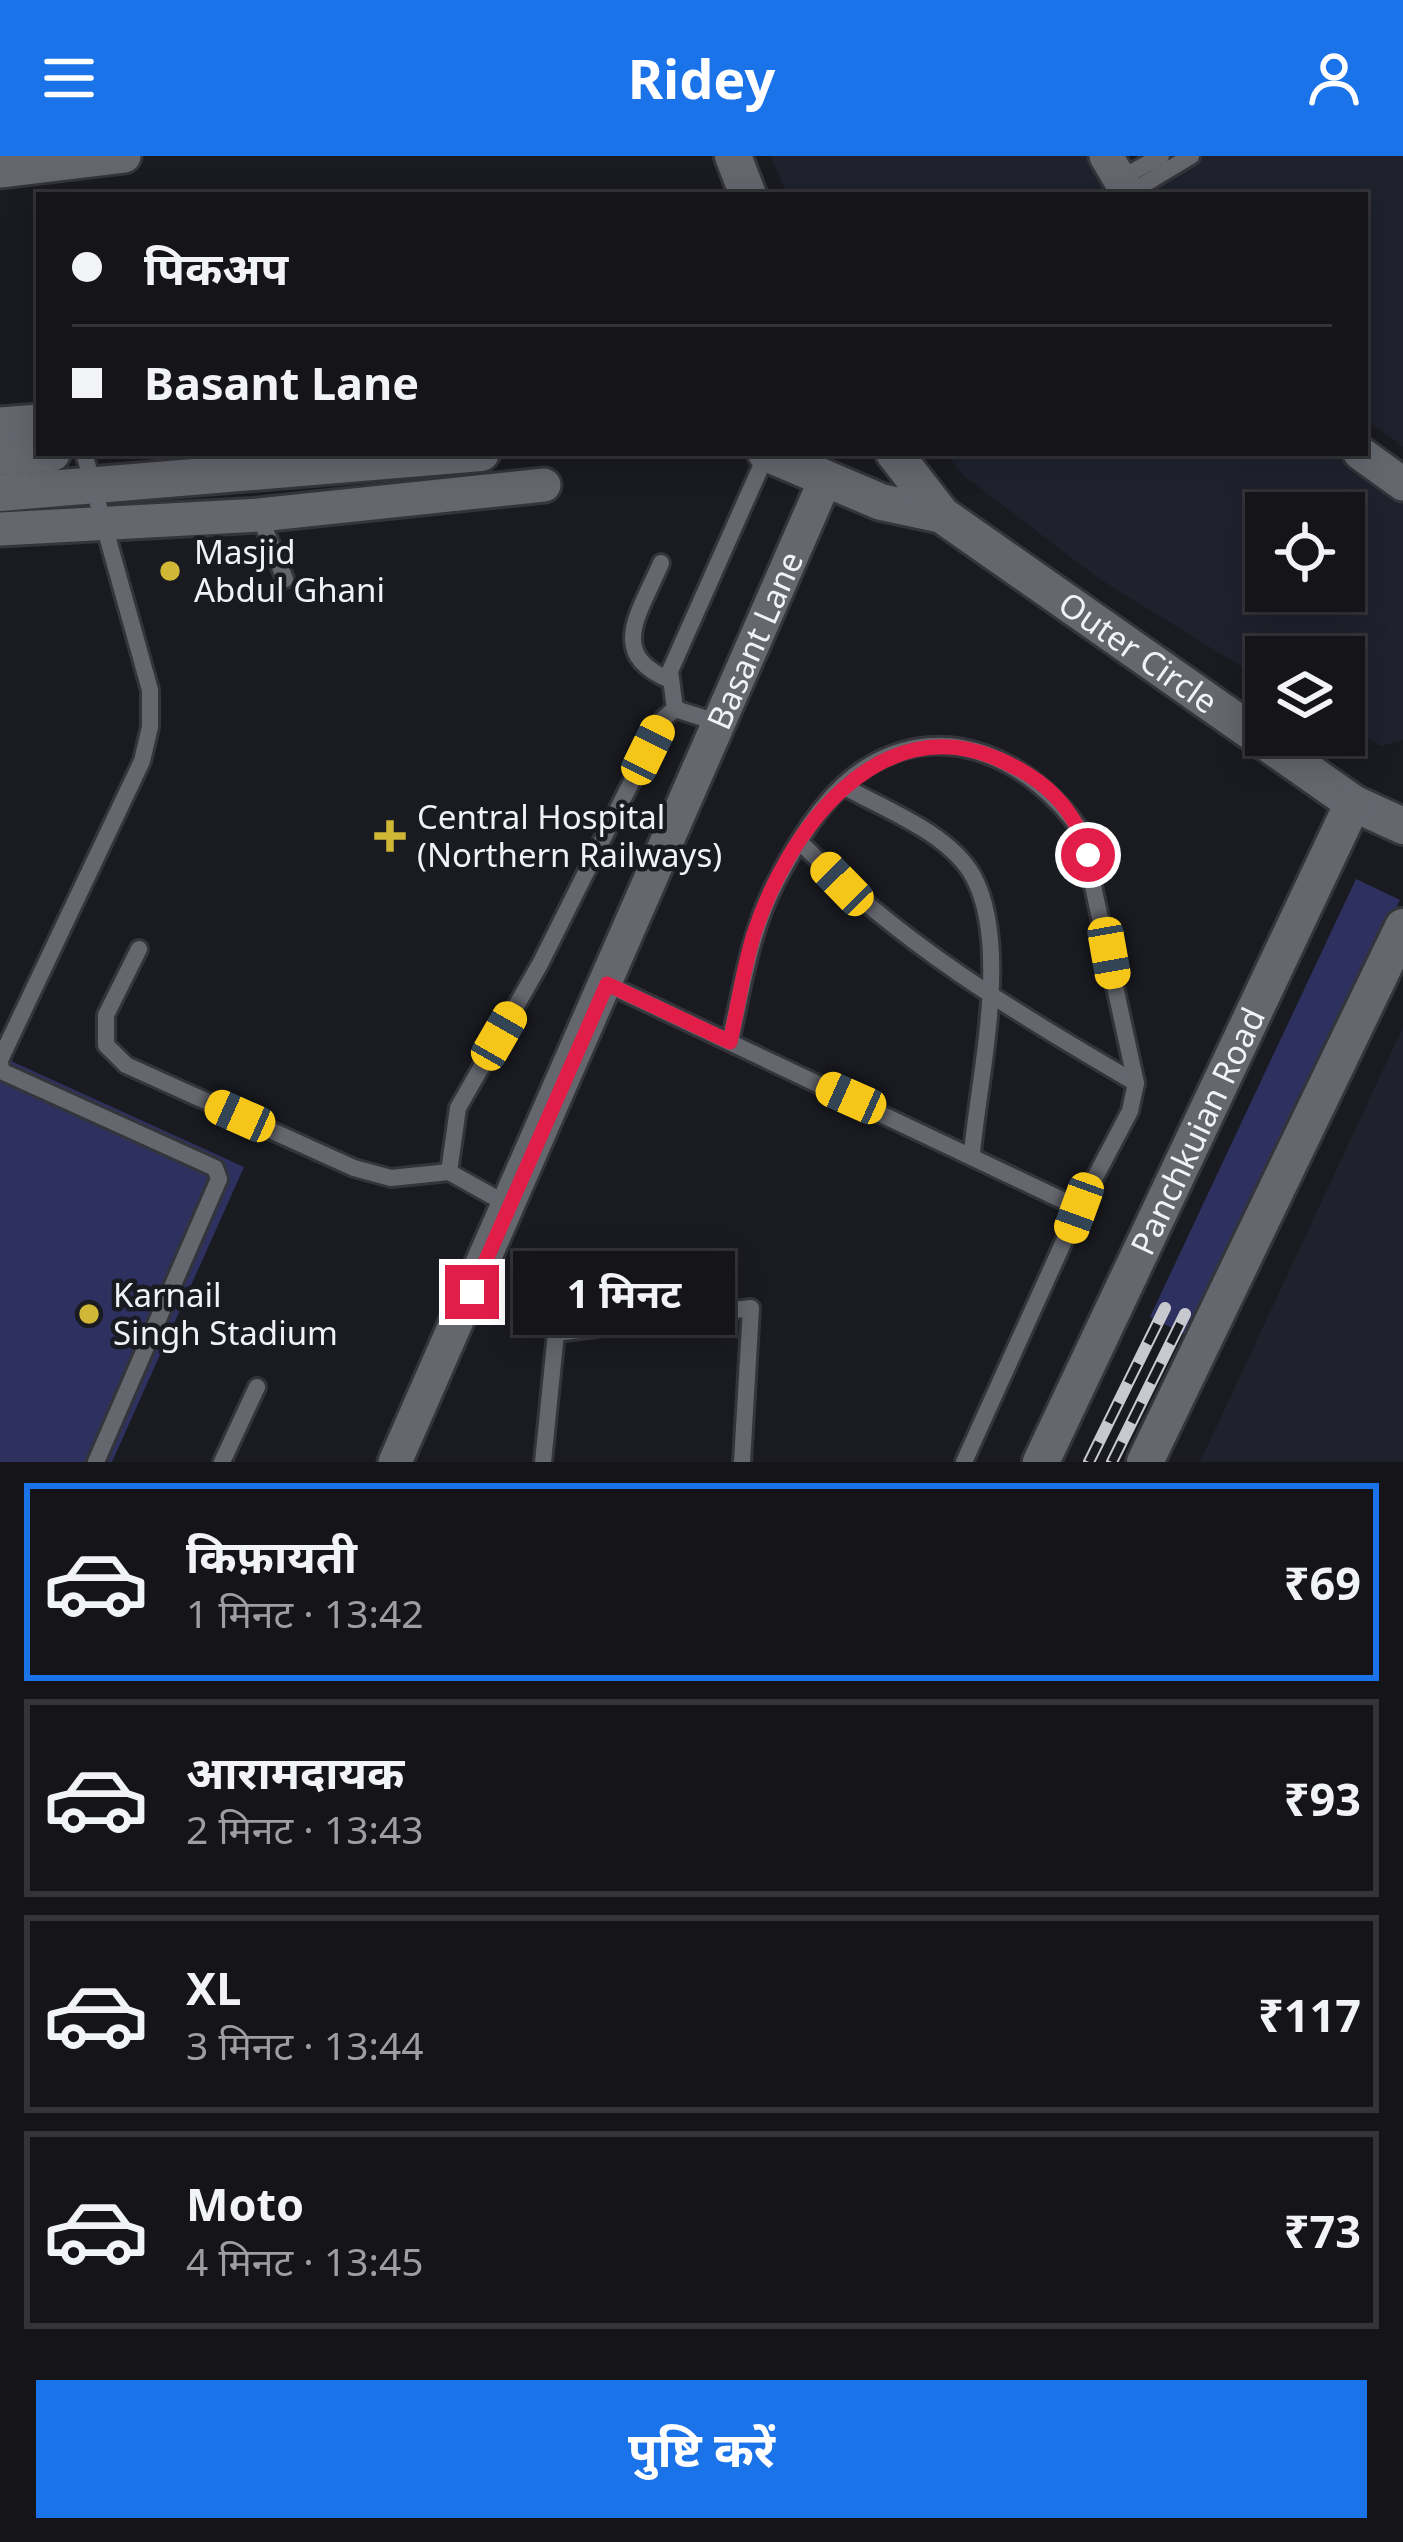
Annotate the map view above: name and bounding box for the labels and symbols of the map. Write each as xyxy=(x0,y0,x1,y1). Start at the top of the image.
place label: Masjid Abdul Ghani xyxy=(194,529,385,612)
street label: Basant Lane xyxy=(696,544,813,736)
marker: Masjid Abdul Ghani xyxy=(157,558,183,584)
street label: Outer Circle xyxy=(1050,581,1227,723)
car xyxy=(616,710,680,790)
place label: Central Hospital (Northern Railways) xyxy=(417,794,722,877)
marker: Central Hospital (Northern Railways) xyxy=(374,820,406,852)
route start xyxy=(1061,828,1115,882)
car xyxy=(804,846,880,922)
car xyxy=(1085,914,1133,992)
car xyxy=(465,996,533,1076)
street label: Panchkuian Road xyxy=(1119,1000,1275,1262)
car xyxy=(811,1067,891,1129)
car xyxy=(200,1085,280,1147)
car xyxy=(1050,1168,1108,1248)
callout: 1 मिनट xyxy=(514,1250,736,1334)
route end xyxy=(445,1265,499,1319)
place label: Karnail Singh Stadium xyxy=(113,1272,338,1355)
marker: Karnail Singh Stadium xyxy=(76,1301,102,1327)

